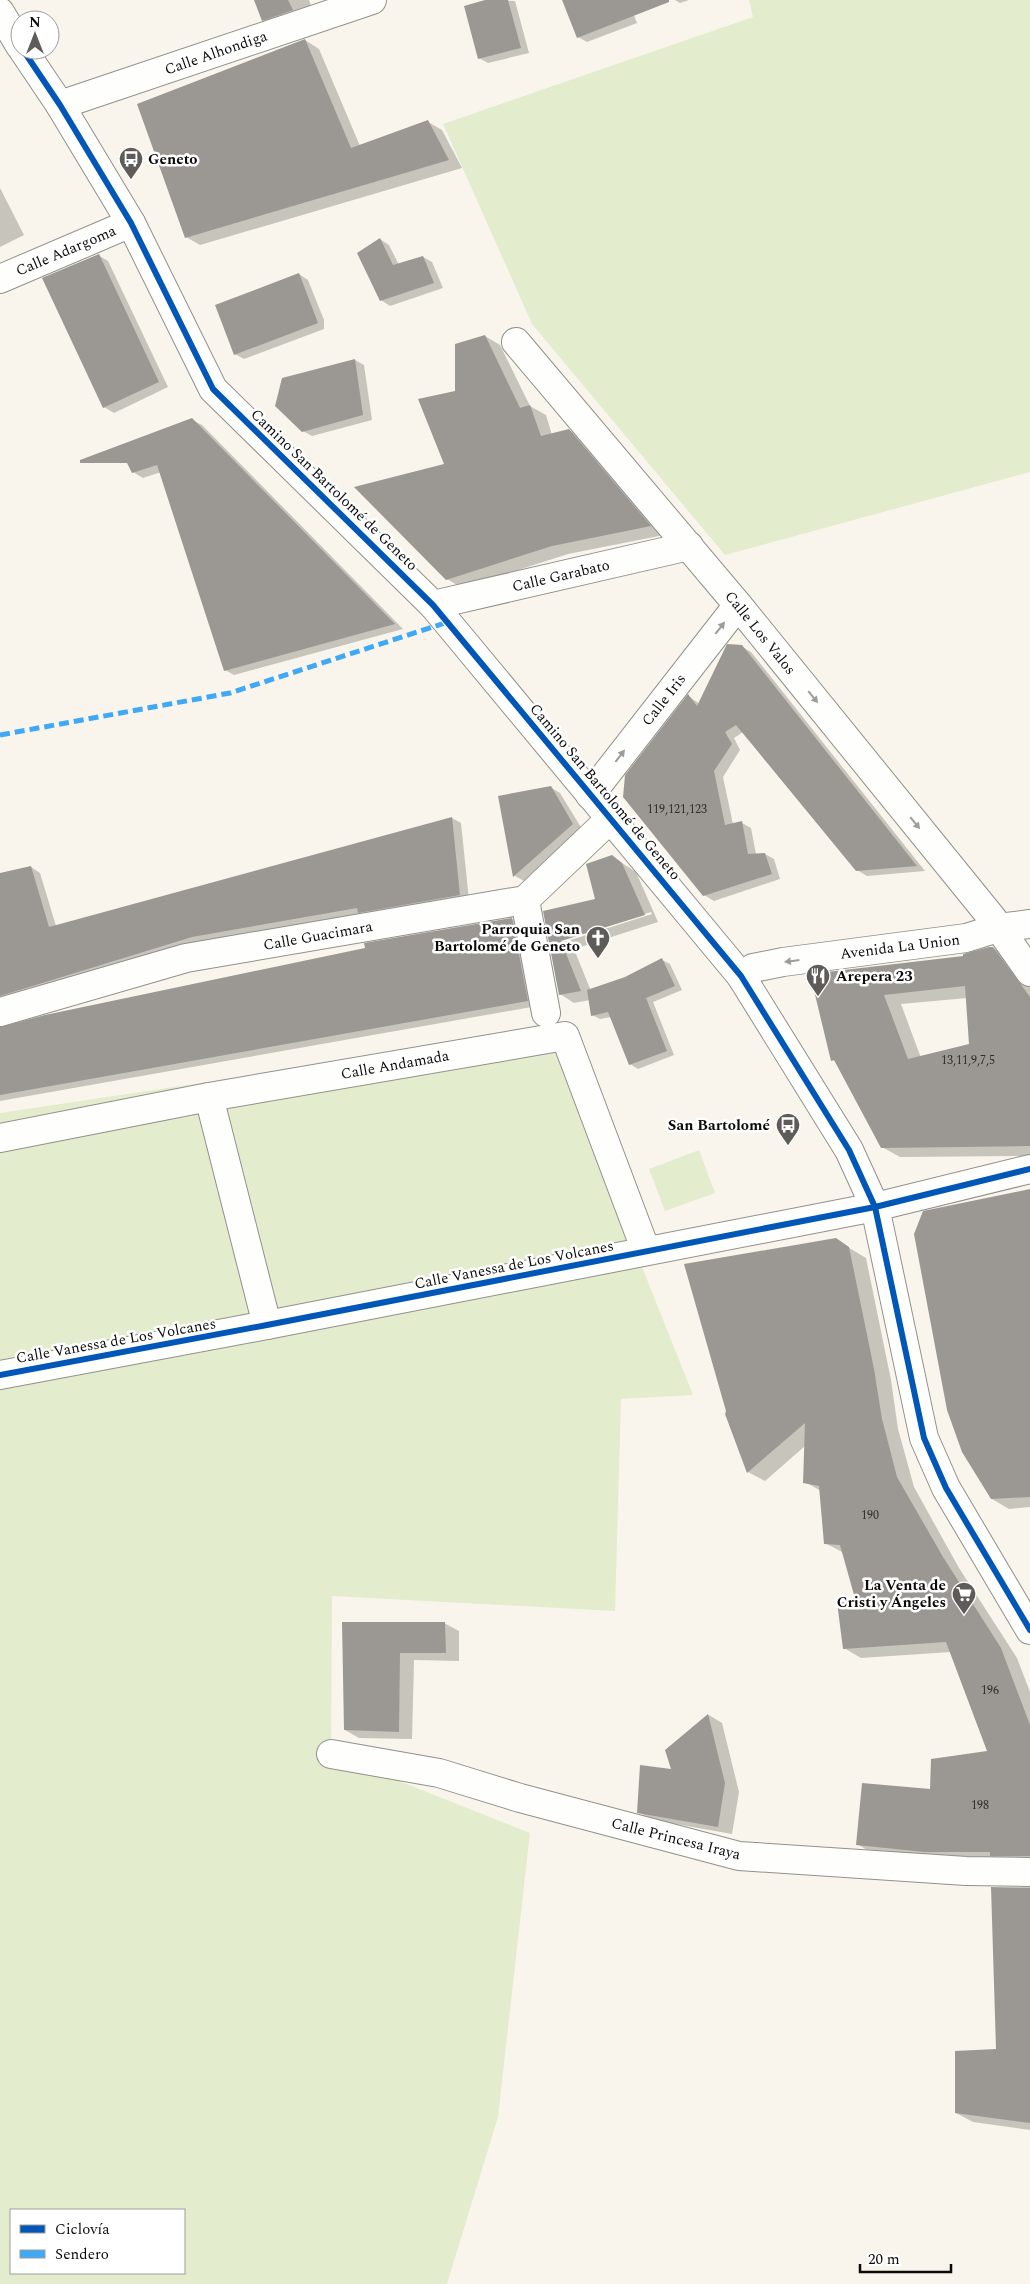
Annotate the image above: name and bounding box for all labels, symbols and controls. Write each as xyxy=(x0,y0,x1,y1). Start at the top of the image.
north arrow xyxy=(10,10,60,60)
text: N xyxy=(29,12,41,33)
street label: Calle Alhondiga xyxy=(161,24,271,81)
bus stop icon: Geneto xyxy=(118,146,144,180)
place label: Geneto xyxy=(148,148,198,171)
street label: Calle Adargoma xyxy=(12,219,120,282)
street label: Camino San Bartolomé de Geneto xyxy=(245,404,423,576)
street label: Calle Garabato xyxy=(510,554,612,598)
street label: Calle Los Valos xyxy=(719,586,801,680)
one-way arrow xyxy=(714,622,725,635)
street label: Calle Iris xyxy=(636,669,692,731)
one-way arrow xyxy=(807,690,818,703)
street label: Camino San Bartolomé de Geneto xyxy=(524,698,686,886)
one-way arrow xyxy=(614,750,625,763)
house number: 119,121,123 xyxy=(647,800,707,819)
one-way arrow xyxy=(910,817,921,830)
street label: Calle Guacimara xyxy=(261,915,375,957)
place label: Parroquia San Bartolomé de Geneto xyxy=(434,918,580,958)
church icon: Parroquia San Bartolomé de Geneto xyxy=(585,925,611,959)
street label: Avenida La Union xyxy=(839,928,961,966)
one-way arrow xyxy=(784,957,800,965)
restaurant icon: Arepera 23 xyxy=(805,963,831,997)
place label: Arepera 23 xyxy=(836,965,913,988)
street label: Calle Andamada xyxy=(339,1044,452,1086)
house number: 13,11,9,7,5 xyxy=(941,1051,995,1070)
bus stop icon: San Bartolomé xyxy=(775,1112,801,1146)
place label: San Bartolomé xyxy=(668,1114,770,1137)
street label: Calle Vanessa de Los Volcanes xyxy=(412,1234,616,1296)
street label: Calle Vanessa de Los Volcanes xyxy=(14,1312,218,1370)
house number: 190 xyxy=(861,1506,879,1525)
place label: La Venta de Cristi y Ángeles xyxy=(837,1574,946,1614)
supermarket icon: La Venta de Cristi y Ángeles xyxy=(951,1581,977,1615)
house number: 196 xyxy=(981,1681,999,1700)
house number: 198 xyxy=(971,1796,989,1815)
street label: Calle Princesa Iraya xyxy=(609,1812,744,1866)
legend xyxy=(10,2209,185,2274)
text: Ciclovía xyxy=(55,2218,110,2241)
scale bar xyxy=(860,2242,951,2274)
text: Sendero xyxy=(55,2243,109,2266)
text: 20 m xyxy=(868,2248,900,2271)

